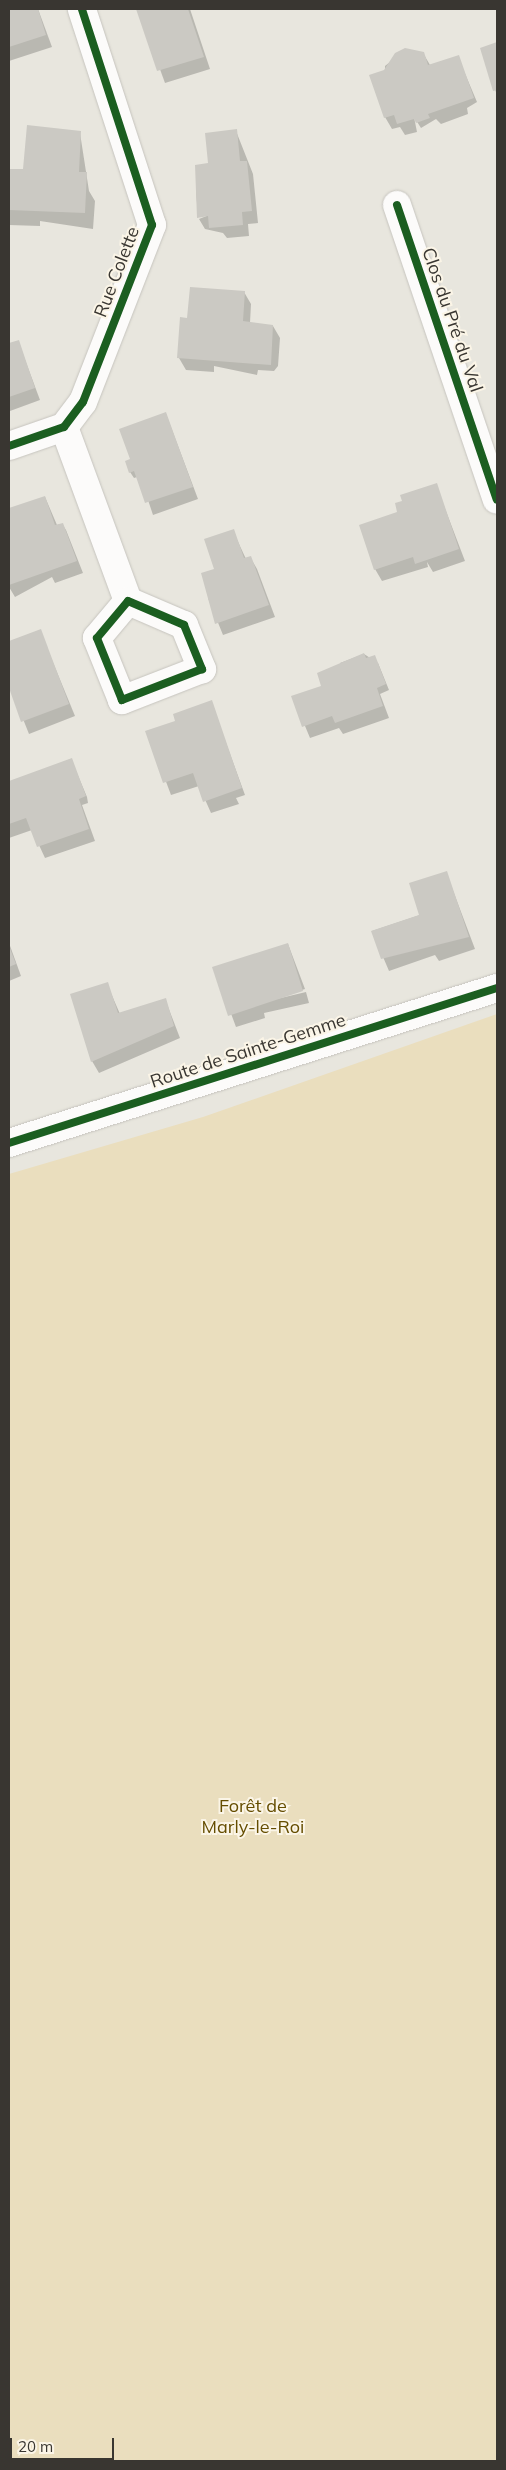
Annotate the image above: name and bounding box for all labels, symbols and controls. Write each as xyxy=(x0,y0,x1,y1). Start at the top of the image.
street label: Rue Colette xyxy=(90,224,144,320)
street label: Clos du Pré du Val xyxy=(417,245,487,395)
street label: Route de Sainte-Gemme xyxy=(148,1009,348,1093)
park label: Forêt de Marly-le-Roi xyxy=(202,1796,304,1838)
scale bar xyxy=(12,2428,116,2460)
text: 20 m xyxy=(18,2437,53,2456)

